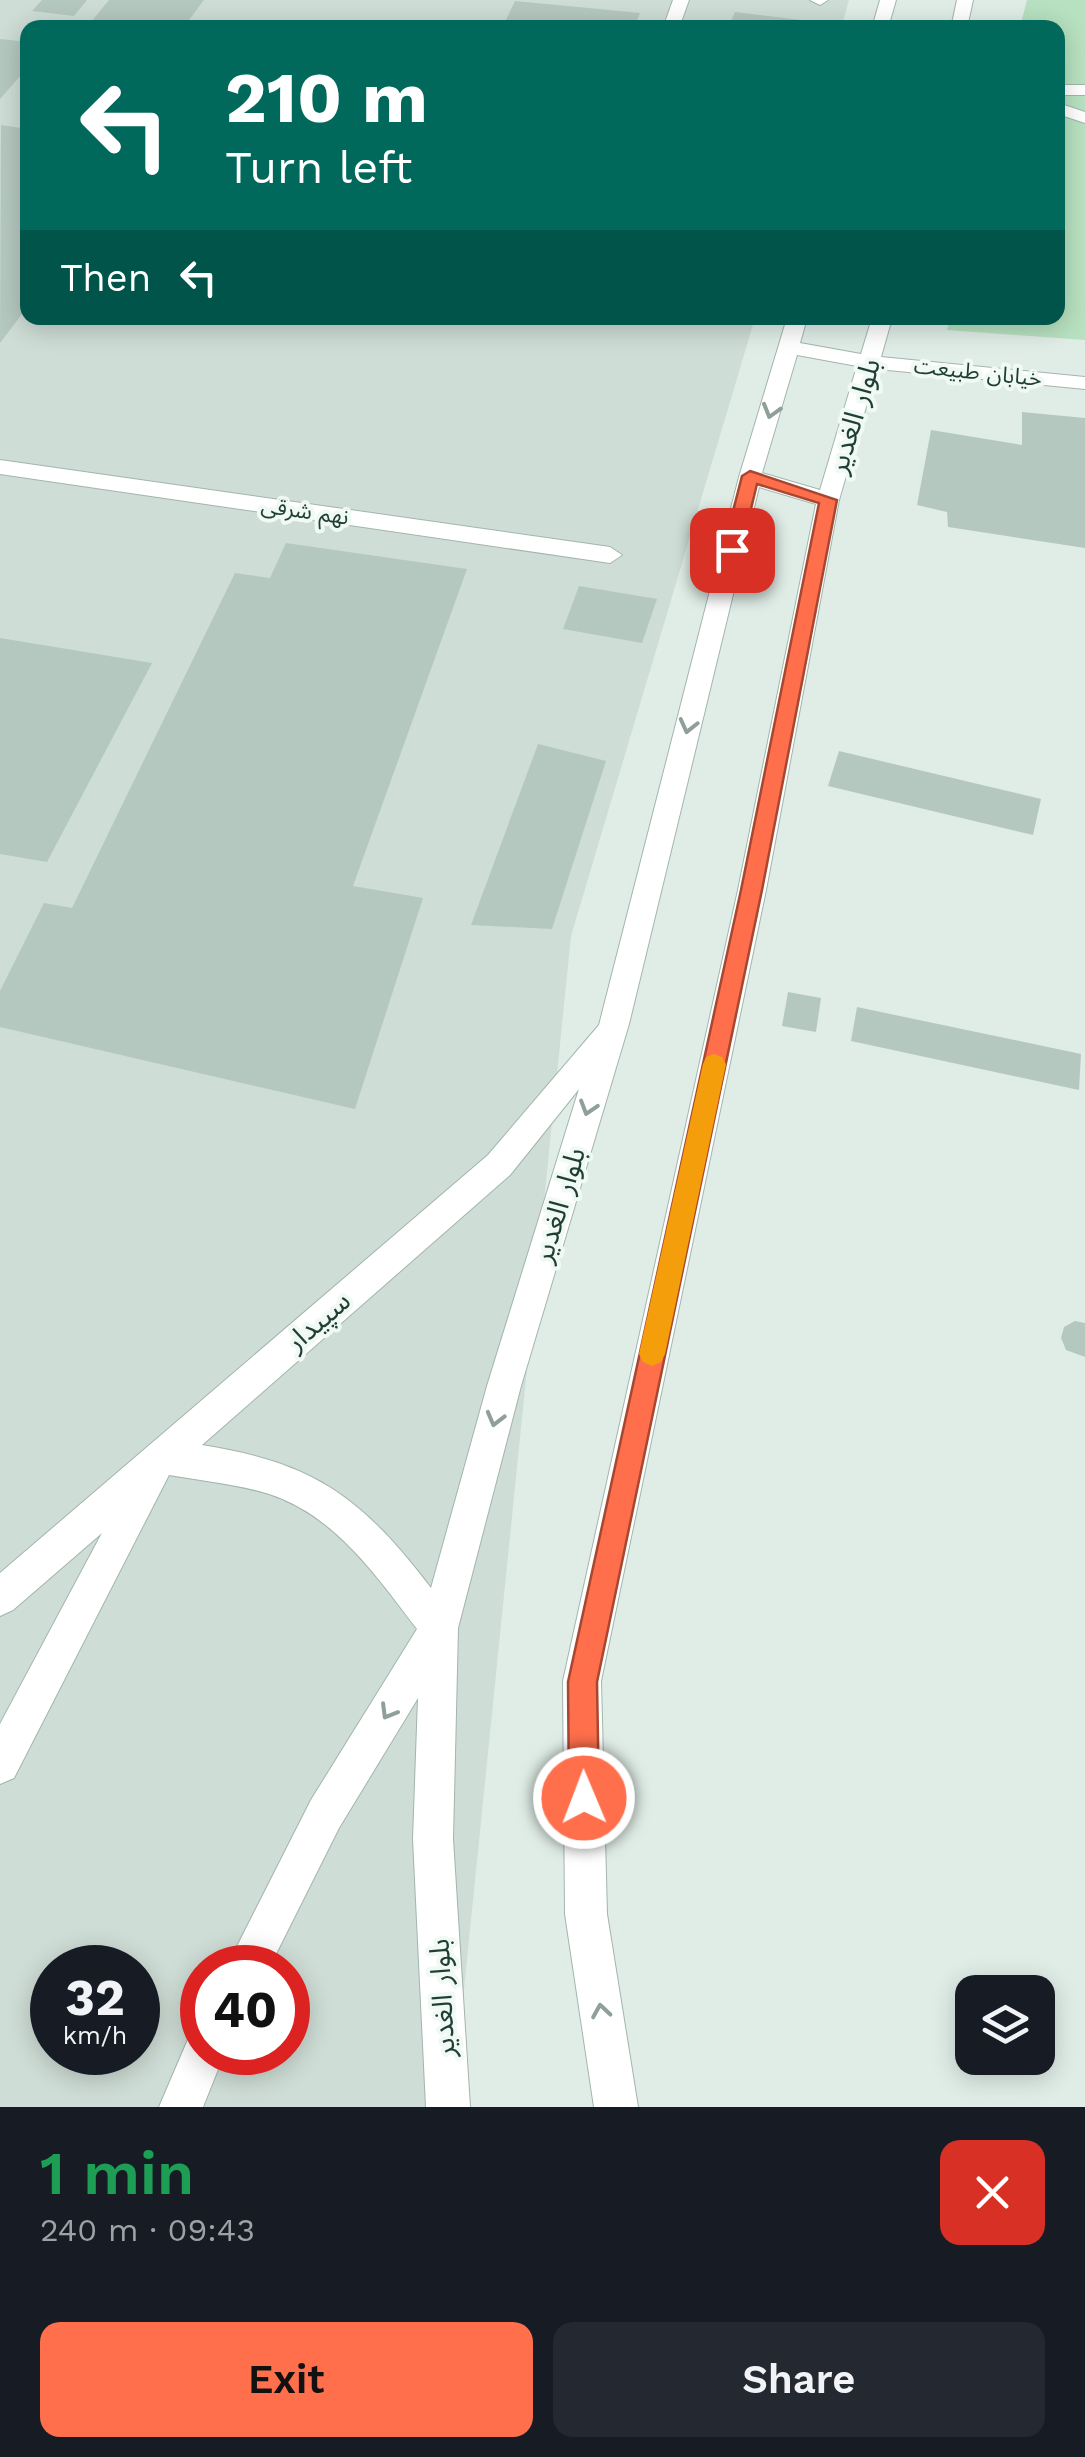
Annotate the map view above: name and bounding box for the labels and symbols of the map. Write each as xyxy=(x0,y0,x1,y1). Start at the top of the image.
street label: خیابان طبیعت xyxy=(913,353,1043,391)
street label: بلوار الغدیر xyxy=(821,354,887,478)
one-way arrow xyxy=(761,402,782,419)
street label: نهم شرقی xyxy=(259,492,350,533)
pin xyxy=(690,508,775,593)
one-way arrow xyxy=(679,717,700,734)
one-way arrow xyxy=(580,1098,600,1115)
street label: بلوار الغدیر xyxy=(526,1143,592,1267)
street label: سپیدار xyxy=(278,1284,358,1360)
one-way arrow xyxy=(486,1410,507,1427)
one-way arrow xyxy=(381,1701,400,1719)
position arrow xyxy=(532,1746,636,1850)
street label: بلوار الغدیر xyxy=(422,1938,462,2059)
speed limit sign: 40 xyxy=(180,1945,310,2075)
one-way arrow xyxy=(591,2002,612,2019)

